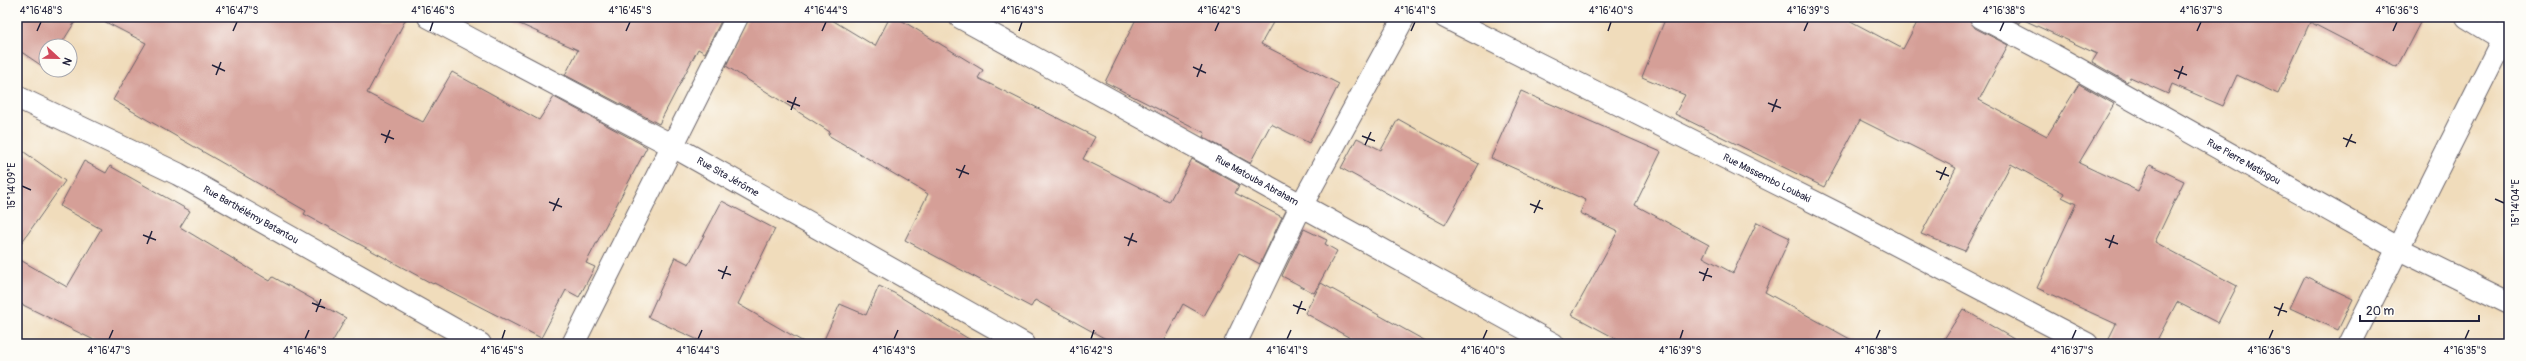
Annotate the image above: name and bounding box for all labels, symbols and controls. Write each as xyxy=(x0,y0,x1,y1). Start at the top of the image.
text: 4°16'48"S xyxy=(20,5,62,17)
text: 4°16'47"S xyxy=(216,5,259,17)
text: 4°16'46"S xyxy=(411,5,455,17)
text: 4°16'45"S xyxy=(609,5,652,17)
text: 4°16'44"S xyxy=(804,5,848,17)
text: 4°16'43"S xyxy=(1000,5,1044,17)
text: 4°16'42"S xyxy=(1197,5,1241,17)
text: 4°16'41"S xyxy=(1394,5,1436,17)
text: 4°16'40"S xyxy=(1589,5,1633,17)
text: 4°16'39"S xyxy=(1787,5,1829,17)
text: 4°16'38"S xyxy=(1983,5,2025,17)
text: 4°16'37"S xyxy=(2180,5,2222,17)
text: 4°16'36"S xyxy=(2375,5,2419,17)
north arrow xyxy=(38,38,78,78)
text: N xyxy=(59,56,74,68)
street label: Rue Pierre Matingou xyxy=(2205,136,2283,187)
street label: Rue Massembo Loubaki xyxy=(1721,151,1813,205)
street label: Rue Matouba Abraham xyxy=(1213,153,1301,209)
street label: Rue Sita Jérôme xyxy=(695,155,761,199)
text: 15°14'09"E xyxy=(6,163,18,209)
text: 15°14'04"E xyxy=(2510,179,2522,227)
street label: Rue Barthélémy Batantou xyxy=(201,183,301,247)
scale bar xyxy=(2360,297,2479,323)
text: 20 m xyxy=(2366,304,2395,319)
text: 4°16'47"S xyxy=(88,345,131,357)
text: 4°16'46"S xyxy=(283,345,327,357)
text: 4°16'45"S xyxy=(481,345,524,357)
text: 4°16'44"S xyxy=(676,345,720,357)
text: 4°16'43"S xyxy=(872,345,916,357)
text: 4°16'42"S xyxy=(1069,345,1113,357)
text: 4°16'41"S xyxy=(1266,345,1308,357)
text: 4°16'40"S xyxy=(1461,345,1505,357)
text: 4°16'39"S xyxy=(1659,345,1701,357)
text: 4°16'38"S xyxy=(1855,345,1897,357)
text: 4°16'37"S xyxy=(2051,345,2093,357)
text: 4°16'36"S xyxy=(2247,345,2291,357)
text: 4°16'35"S xyxy=(2444,345,2487,357)

